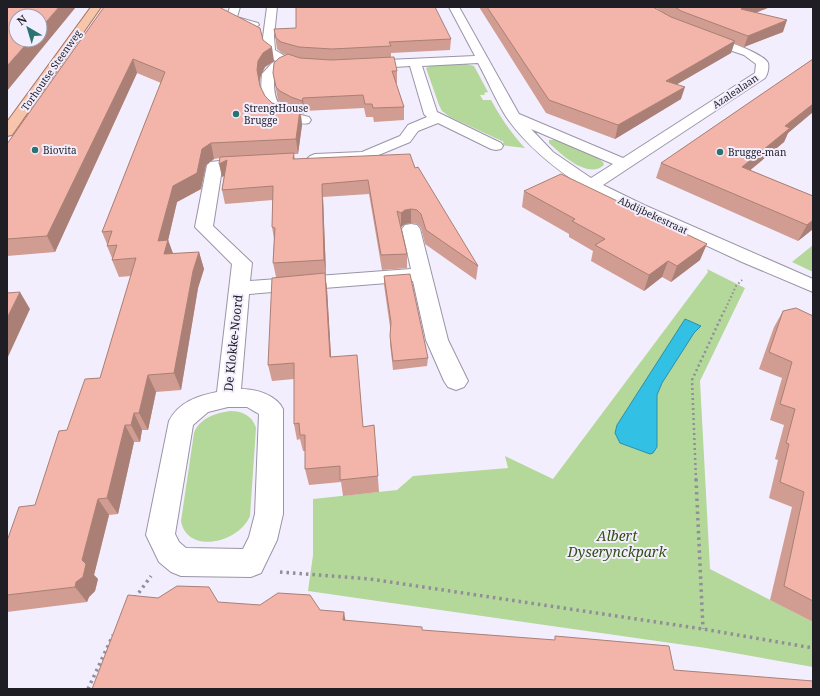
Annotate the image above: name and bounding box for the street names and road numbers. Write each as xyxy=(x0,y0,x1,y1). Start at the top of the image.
street label: Torhoutse Steenweg xyxy=(18,26,85,113)
street label: Azalealaan xyxy=(709,70,761,112)
street label: Abdijbekestraat xyxy=(616,193,691,237)
street label: De Klokke-Noord xyxy=(219,293,247,392)

